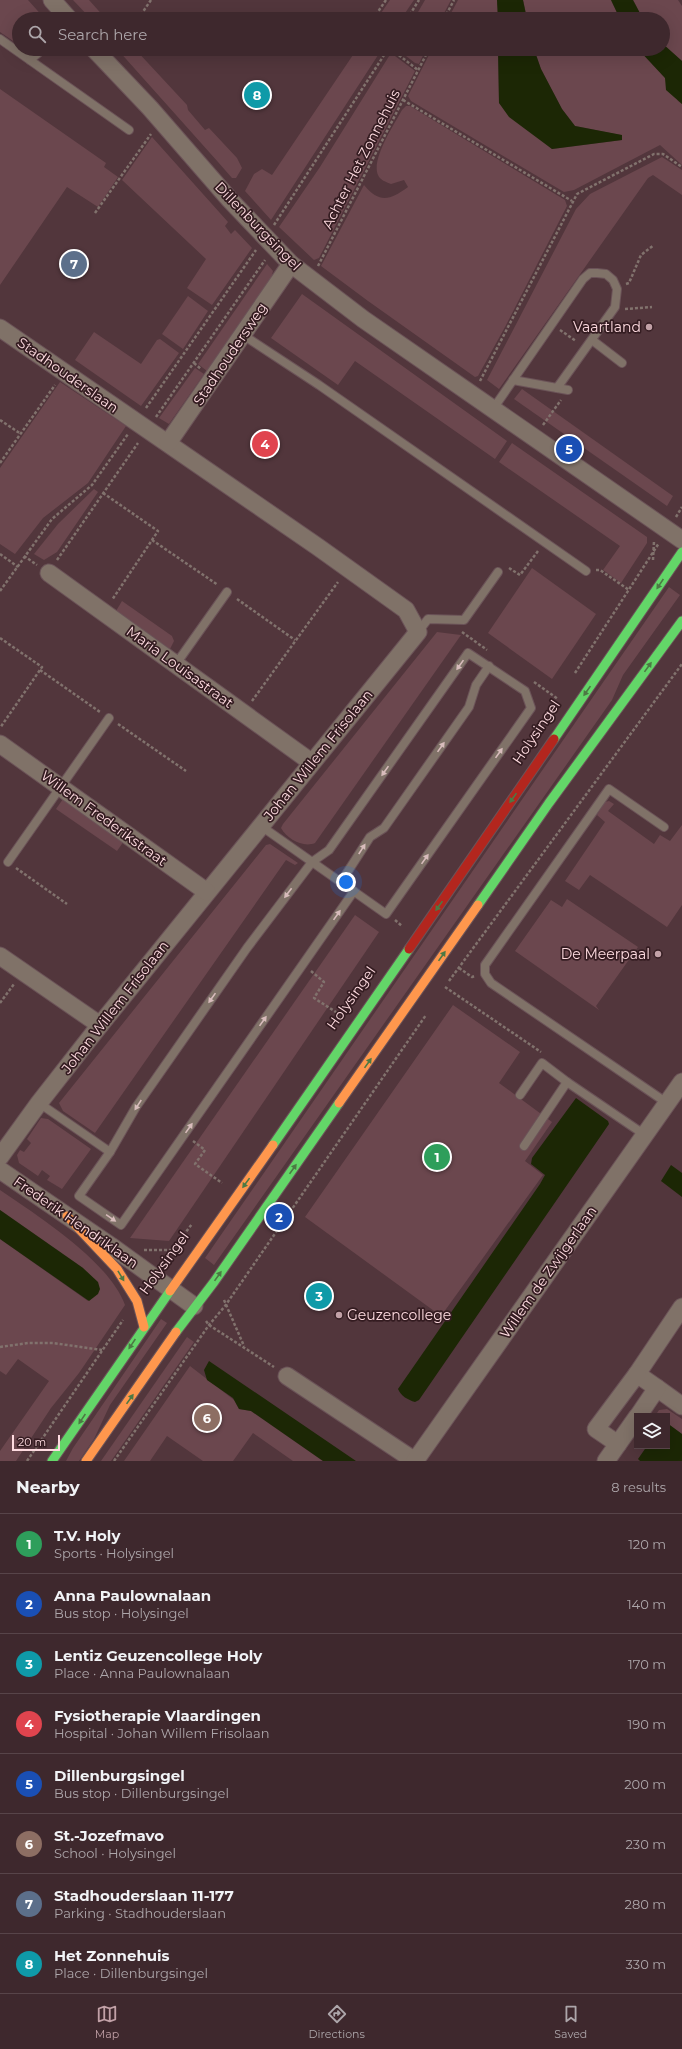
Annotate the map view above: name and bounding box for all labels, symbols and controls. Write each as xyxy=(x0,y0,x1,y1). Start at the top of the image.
search box xyxy=(12,12,670,56)
icon: search xyxy=(26,23,48,45)
text: Search here xyxy=(58,25,147,44)
pin: 8 xyxy=(244,80,270,110)
street label: Achter Het Zonnehuis xyxy=(318,86,404,232)
street label: Dillenburgsingel xyxy=(211,178,305,274)
pin: 7 xyxy=(61,249,87,279)
street label: Stadhoudersweg xyxy=(189,299,271,409)
place label: Vaartland xyxy=(573,318,641,336)
marker: Vaartland xyxy=(644,322,654,332)
street label: Stadhouderslaan xyxy=(14,333,122,417)
pin: 4 xyxy=(252,429,278,459)
pin: 5 xyxy=(556,434,582,464)
one-way arrow xyxy=(656,579,664,589)
street label: Maria Louisastraat xyxy=(123,622,237,712)
one-way arrow xyxy=(456,660,464,670)
one-way arrow xyxy=(644,661,652,672)
street label: Johan Willem Frisolaan xyxy=(259,686,376,825)
one-way arrow xyxy=(583,686,591,697)
street label: Holysingel xyxy=(508,697,564,767)
one-way arrow xyxy=(437,742,445,752)
one-way arrow xyxy=(495,748,503,758)
street label: Willem Frederikstraat xyxy=(37,766,171,870)
one-way arrow xyxy=(381,766,389,777)
one-way arrow xyxy=(509,793,517,804)
one-way arrow xyxy=(358,844,366,855)
one-way arrow xyxy=(421,854,429,865)
your location xyxy=(336,872,356,892)
one-way arrow xyxy=(284,888,292,899)
one-way arrow xyxy=(435,900,443,911)
one-way arrow xyxy=(333,909,341,920)
street label: Johan Willem Frisolaan xyxy=(57,937,172,1078)
place label: De Meerpaal xyxy=(561,945,650,963)
marker: De Meerpaal xyxy=(653,949,663,959)
one-way arrow xyxy=(438,951,446,961)
street label: Holysingel xyxy=(323,963,379,1033)
one-way arrow xyxy=(208,993,216,1004)
one-way arrow xyxy=(259,1016,267,1027)
one-way arrow xyxy=(364,1058,372,1068)
one-way arrow xyxy=(134,1099,141,1111)
one-way arrow xyxy=(185,1123,193,1133)
pin: 1 xyxy=(424,1142,450,1172)
one-way arrow xyxy=(289,1164,297,1175)
street label: Frederik Hendriklaan xyxy=(10,1172,142,1272)
one-way arrow xyxy=(243,1178,251,1188)
pin: 2 xyxy=(266,1202,292,1232)
street label: Willem de Zwijgerlaan xyxy=(496,1202,600,1342)
one-way arrow xyxy=(106,1214,116,1222)
street label: Holysingel xyxy=(135,1228,193,1298)
one-way arrow xyxy=(118,1270,125,1282)
one-way arrow xyxy=(214,1270,222,1281)
pin: 3 xyxy=(306,1281,332,1311)
place label: Geuzencollege xyxy=(347,1306,451,1324)
marker: Geuzencollege xyxy=(334,1310,344,1320)
one-way arrow xyxy=(128,1339,136,1349)
one-way arrow xyxy=(125,1393,134,1404)
pin: 6 xyxy=(194,1403,220,1433)
map controls xyxy=(634,1413,670,1449)
button: layers xyxy=(634,1413,670,1449)
one-way arrow xyxy=(78,1414,86,1424)
scale bar xyxy=(12,1433,60,1452)
text: 20 m xyxy=(18,1435,46,1449)
text: Nearby xyxy=(16,1477,80,1497)
text: 8 results xyxy=(611,1479,666,1495)
text: T.V. Holy xyxy=(54,1526,120,1545)
text: 1 xyxy=(26,1536,32,1552)
text: 120 m xyxy=(628,1536,666,1552)
text: Sports · Holysingel xyxy=(54,1545,174,1561)
text: Anna Paulownalaan xyxy=(54,1586,211,1605)
text: 2 xyxy=(25,1596,33,1612)
text: 140 m xyxy=(627,1596,666,1612)
text: Bus stop · Holysingel xyxy=(54,1605,189,1621)
text: Lentiz Geuzencollege Holy xyxy=(54,1646,262,1665)
text: 3 xyxy=(25,1656,33,1672)
text: 170 m xyxy=(628,1656,666,1672)
text: Place · Anna Paulownalaan xyxy=(54,1665,230,1681)
text: Fysiotherapie Vlaardingen xyxy=(54,1706,261,1725)
text: 4 xyxy=(25,1716,33,1732)
text: 190 m xyxy=(628,1716,666,1732)
text: Hospital · Johan Willem Frisolaan xyxy=(54,1725,269,1741)
text: Dillenburgsingel xyxy=(54,1766,185,1785)
text: 5 xyxy=(25,1776,33,1792)
text: 200 m xyxy=(624,1776,666,1792)
text: Bus stop · Dillenburgsingel xyxy=(54,1785,229,1801)
text: St.-Jozefmavo xyxy=(54,1826,164,1845)
text: 6 xyxy=(25,1836,33,1852)
text: 230 m xyxy=(625,1836,666,1852)
text: School · Holysingel xyxy=(54,1845,176,1861)
text: Stadhouderslaan 11-177 xyxy=(54,1886,234,1905)
text: 7 xyxy=(25,1896,33,1912)
text: 280 m xyxy=(625,1896,666,1912)
text: Parking · Stadhouderslaan xyxy=(54,1905,226,1921)
text: Het Zonnehuis xyxy=(54,1946,170,1965)
text: 8 xyxy=(25,1956,33,1972)
text: 330 m xyxy=(626,1956,666,1972)
text: Place · Dillenburgsingel xyxy=(54,1965,208,1981)
tab: Map xyxy=(95,2003,119,2041)
tab: Directions xyxy=(309,2003,365,2041)
tab: Saved xyxy=(554,2003,587,2041)

